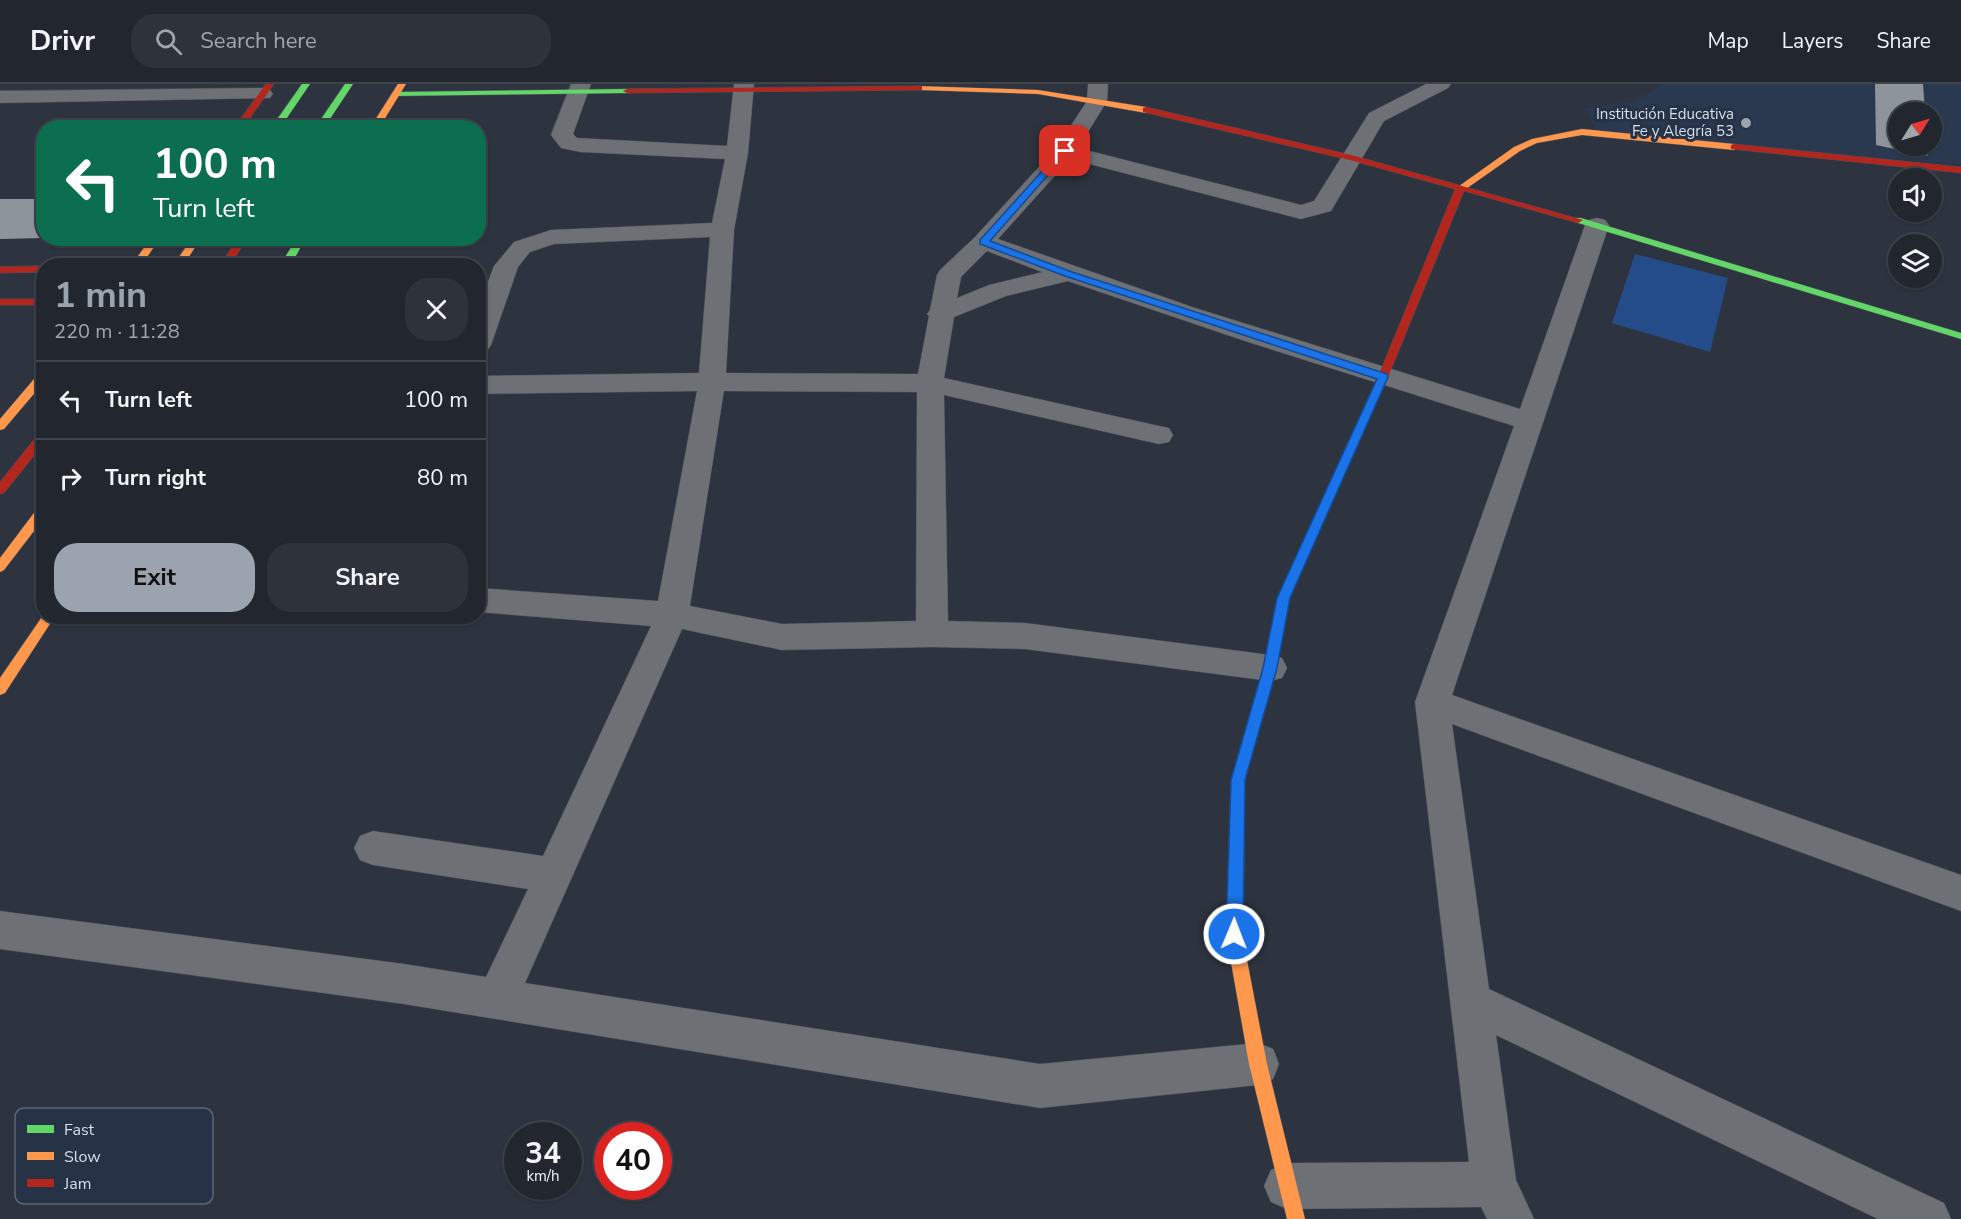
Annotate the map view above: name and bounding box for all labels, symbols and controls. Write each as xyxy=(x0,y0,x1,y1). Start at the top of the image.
search box xyxy=(131,14,551,68)
text: Drivr xyxy=(30,22,95,60)
icon: search xyxy=(152,25,185,58)
text: Search here xyxy=(200,26,317,56)
text: Map xyxy=(1707,27,1749,55)
text: Layers xyxy=(1782,27,1843,55)
text: Share xyxy=(1876,27,1931,55)
north arrow xyxy=(1888,102,1942,156)
map controls xyxy=(1888,102,1942,288)
place label: Institución Educativa Fe y Alegría 53 xyxy=(1596,104,1734,141)
marker: Institución Educativa Fe y Alegría 53 xyxy=(1739,116,1753,130)
pin xyxy=(1039,125,1090,176)
icon: arrive xyxy=(1048,134,1081,167)
text: 100 m xyxy=(153,136,277,193)
icon: left xyxy=(54,144,132,222)
button: sound xyxy=(1888,168,1942,222)
text: Turn left xyxy=(153,190,254,227)
button: layers xyxy=(1888,234,1942,288)
text: 1 min xyxy=(54,271,147,320)
button: close xyxy=(405,278,468,341)
text: 220 m · 11:28 xyxy=(54,318,180,345)
icon: left xyxy=(54,384,87,417)
text: Turn left xyxy=(105,385,192,415)
text: 100 m xyxy=(404,385,468,415)
icon: right xyxy=(54,462,87,495)
text: Turn right xyxy=(105,463,206,493)
text: 80 m xyxy=(417,463,468,493)
button: Exit xyxy=(54,543,255,612)
button: Share xyxy=(267,543,468,612)
position arrow xyxy=(1202,902,1266,966)
legend xyxy=(15,1108,213,1204)
text: Fast xyxy=(64,1119,95,1141)
speed limit sign: 40 xyxy=(594,1122,672,1200)
text: 34 xyxy=(525,1133,561,1174)
text: Slow xyxy=(64,1146,101,1168)
text: km/h xyxy=(526,1166,560,1186)
text: Jam xyxy=(63,1173,91,1195)

